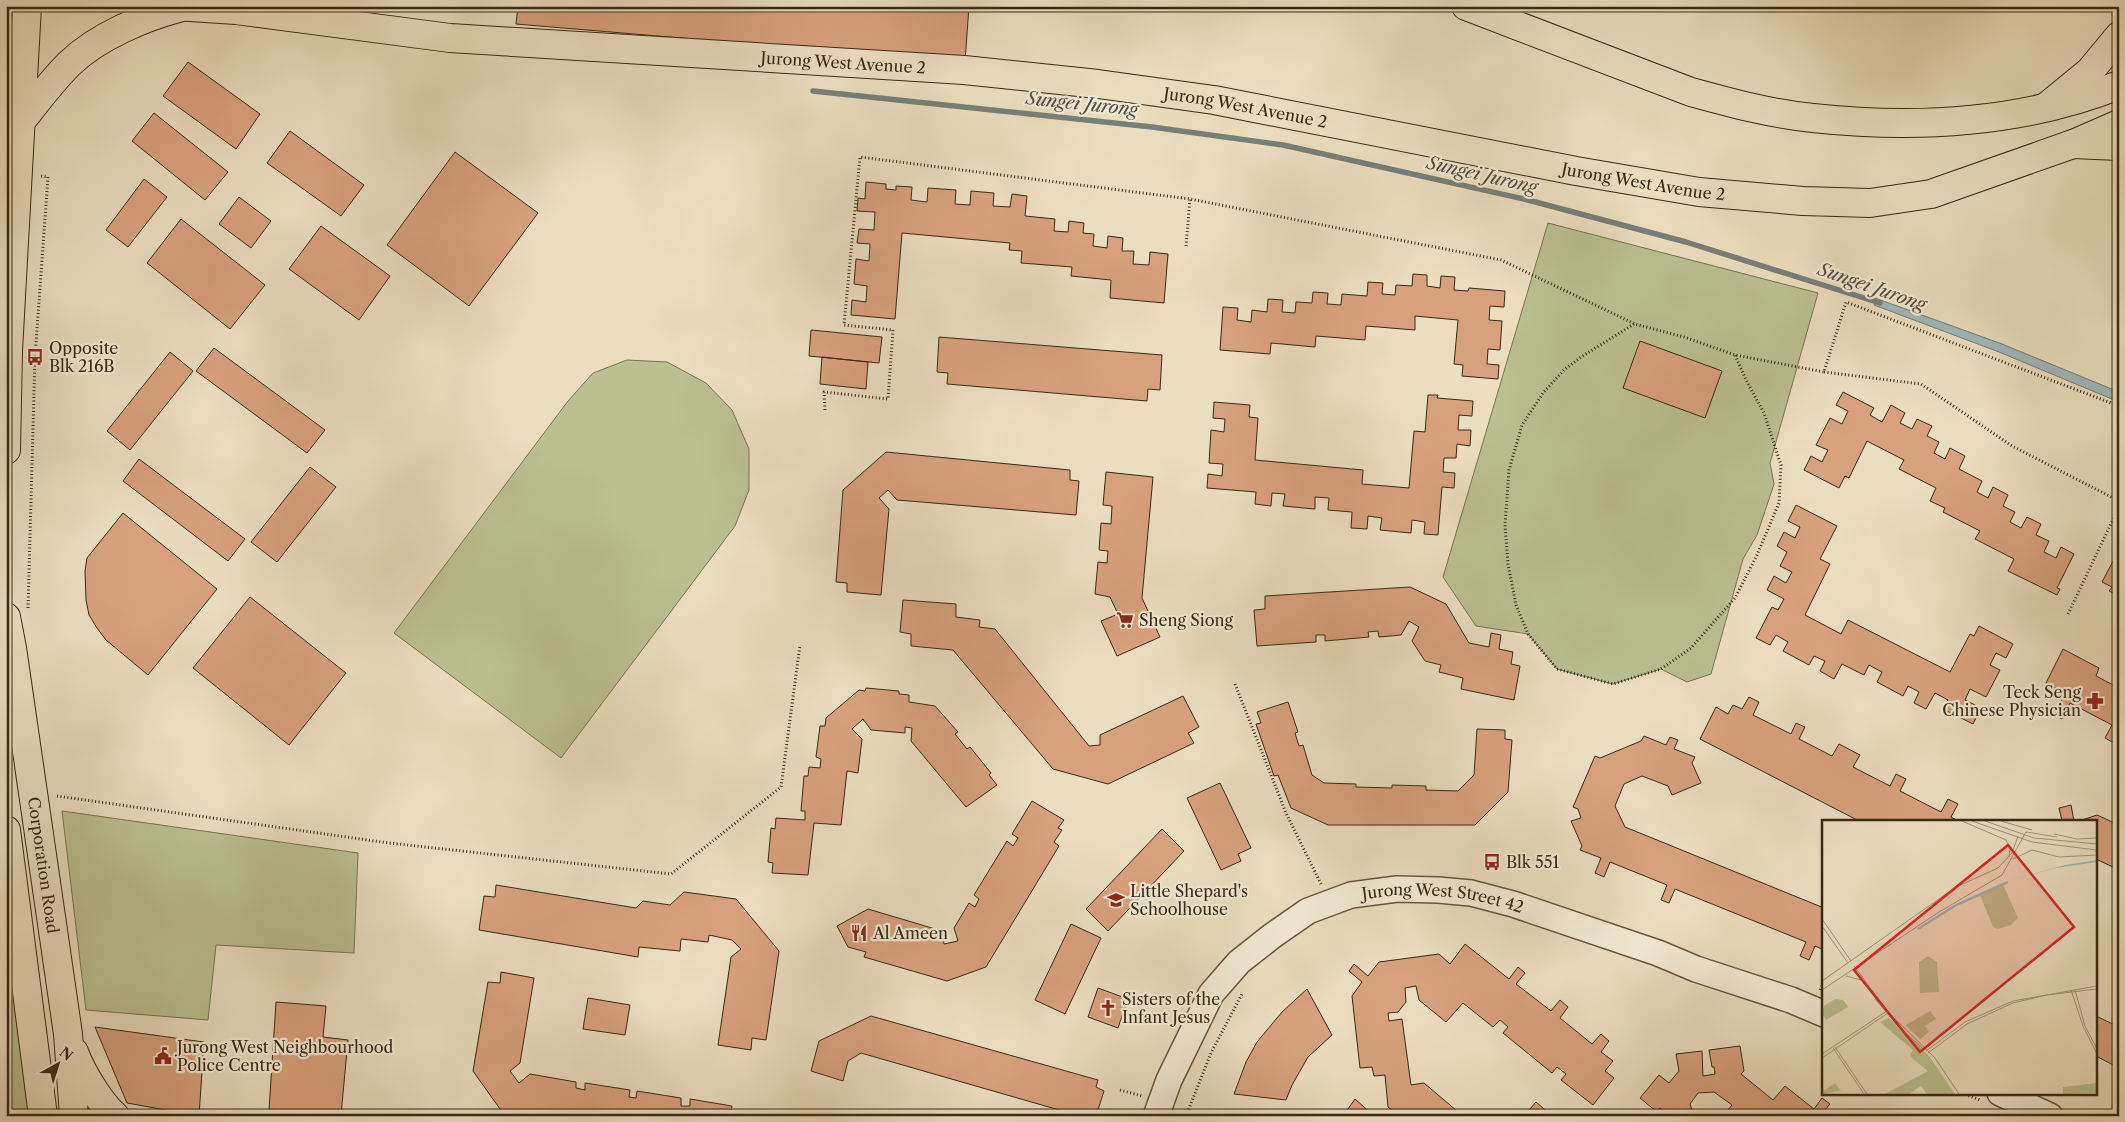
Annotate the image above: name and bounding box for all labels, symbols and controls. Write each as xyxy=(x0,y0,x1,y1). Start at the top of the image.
street label: Jurong West Avenue 2 xyxy=(757,47,927,78)
street label: Jurong West Avenue 2 xyxy=(1160,83,1329,132)
water label: Sungei Jurong xyxy=(1024,87,1141,121)
water label: Sungei Jurong xyxy=(1424,151,1541,199)
street label: Jurong West Avenue 2 xyxy=(1557,158,1726,204)
water label: Sungei Jurong xyxy=(1814,258,1931,316)
place label: Opposite Blk 216B xyxy=(49,338,118,376)
bus stop icon: Opposite Blk 216B xyxy=(25,347,45,367)
supermarket icon: Sheng Siong xyxy=(1115,610,1135,630)
place label: Sheng Siong xyxy=(1139,610,1234,630)
place label: Teck Seng Chinese Physician xyxy=(1942,682,2082,720)
pharmacy icon: Teck Seng Chinese Physician xyxy=(2085,691,2105,711)
street label: Corporation Road xyxy=(24,795,63,935)
inset map xyxy=(1822,820,2098,1094)
bus stop icon: Blk 551 xyxy=(1482,852,1502,872)
place label: Blk 551 xyxy=(1506,852,1559,872)
street label: Jurong West Street 42 xyxy=(1357,879,1526,917)
place label: Little Shepard's Schoolhouse xyxy=(1130,881,1248,919)
school or university icon: Little Shepard's Schoolhouse xyxy=(1106,890,1126,910)
restaurant icon: Al Ameen xyxy=(849,923,869,943)
place label: Al Ameen xyxy=(872,923,948,943)
place label: Sisters of the Infant Jesus xyxy=(1122,989,1220,1027)
church icon: Sisters of the Infant Jesus xyxy=(1098,998,1118,1018)
place label: Jurong West Neighbourhood Police Centre xyxy=(174,1037,394,1075)
north arrow xyxy=(32,1040,82,1090)
text: N xyxy=(56,1043,77,1065)
public building icon: Jurong West Neighbourhood Police Centre xyxy=(153,1046,173,1066)

